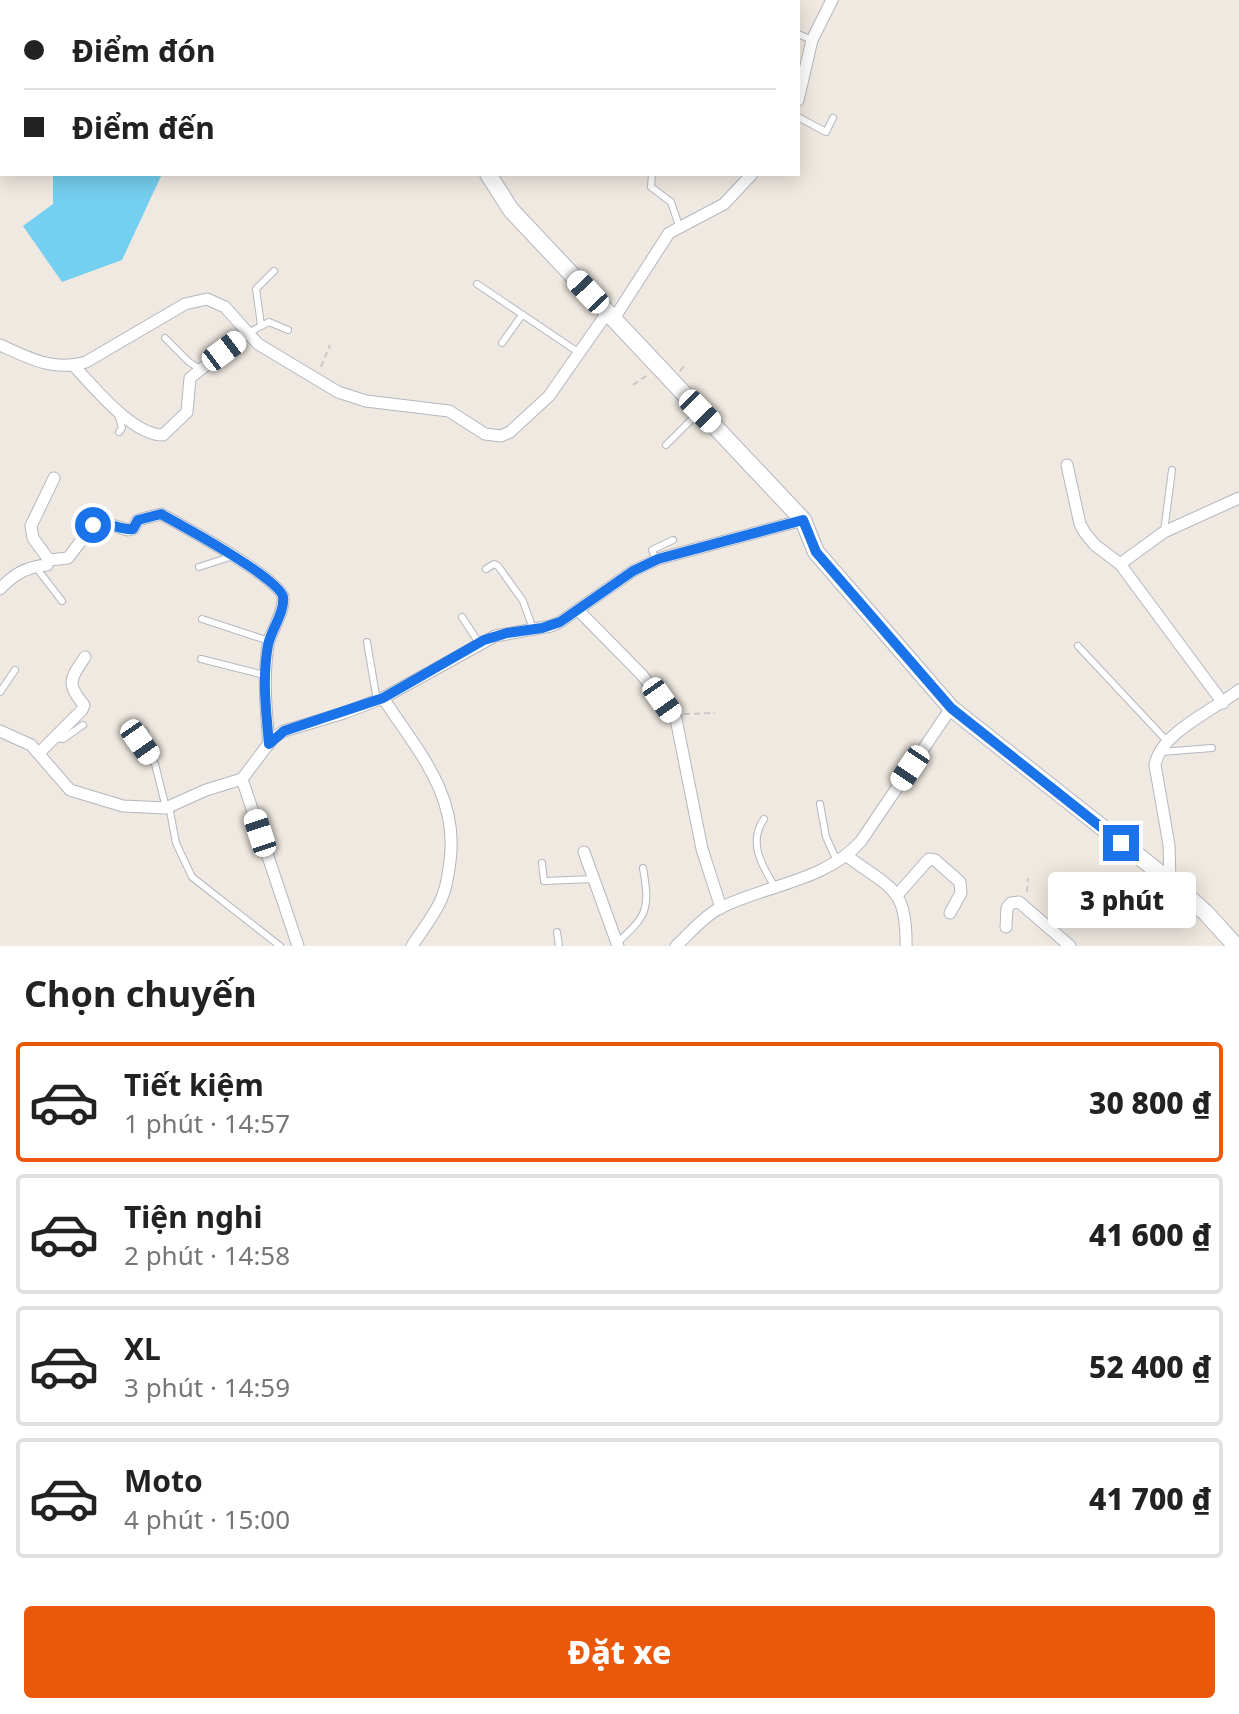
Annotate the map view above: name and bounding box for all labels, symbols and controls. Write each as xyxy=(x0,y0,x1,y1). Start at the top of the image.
text: Điểm đón xyxy=(72,30,216,71)
text: Điểm đến xyxy=(72,107,215,148)
car xyxy=(563,266,613,318)
car xyxy=(198,327,250,375)
car xyxy=(675,385,725,437)
route start xyxy=(75,507,111,543)
car xyxy=(638,673,686,727)
car xyxy=(116,715,164,769)
car xyxy=(887,741,933,795)
car xyxy=(241,806,279,860)
route end xyxy=(1103,825,1139,861)
callout: 3 phút xyxy=(1047,871,1195,927)
text: 3 phút xyxy=(1080,882,1164,918)
text: Chọn chuyến xyxy=(24,969,257,1018)
text: Tiết kiệm xyxy=(124,1064,264,1105)
icon: car xyxy=(28,1066,100,1138)
text: 30 800 ₫ xyxy=(1089,1082,1211,1123)
text: 1 phút · 14:57 xyxy=(124,1105,290,1141)
text: Tiện nghi xyxy=(124,1196,262,1237)
icon: car xyxy=(28,1198,100,1270)
text: 41 600 ₫ xyxy=(1089,1214,1211,1255)
text: 2 phút · 14:58 xyxy=(124,1237,290,1273)
text: XL xyxy=(124,1328,161,1369)
icon: car xyxy=(28,1330,100,1402)
text: 52 400 ₫ xyxy=(1089,1346,1211,1387)
text: 3 phút · 14:59 xyxy=(124,1369,290,1405)
text: Moto xyxy=(124,1460,203,1501)
icon: car xyxy=(28,1462,100,1534)
text: 41 700 ₫ xyxy=(1089,1478,1211,1519)
text: 4 phút · 15:00 xyxy=(124,1501,290,1537)
button: Đặt xe xyxy=(24,1606,1215,1698)

